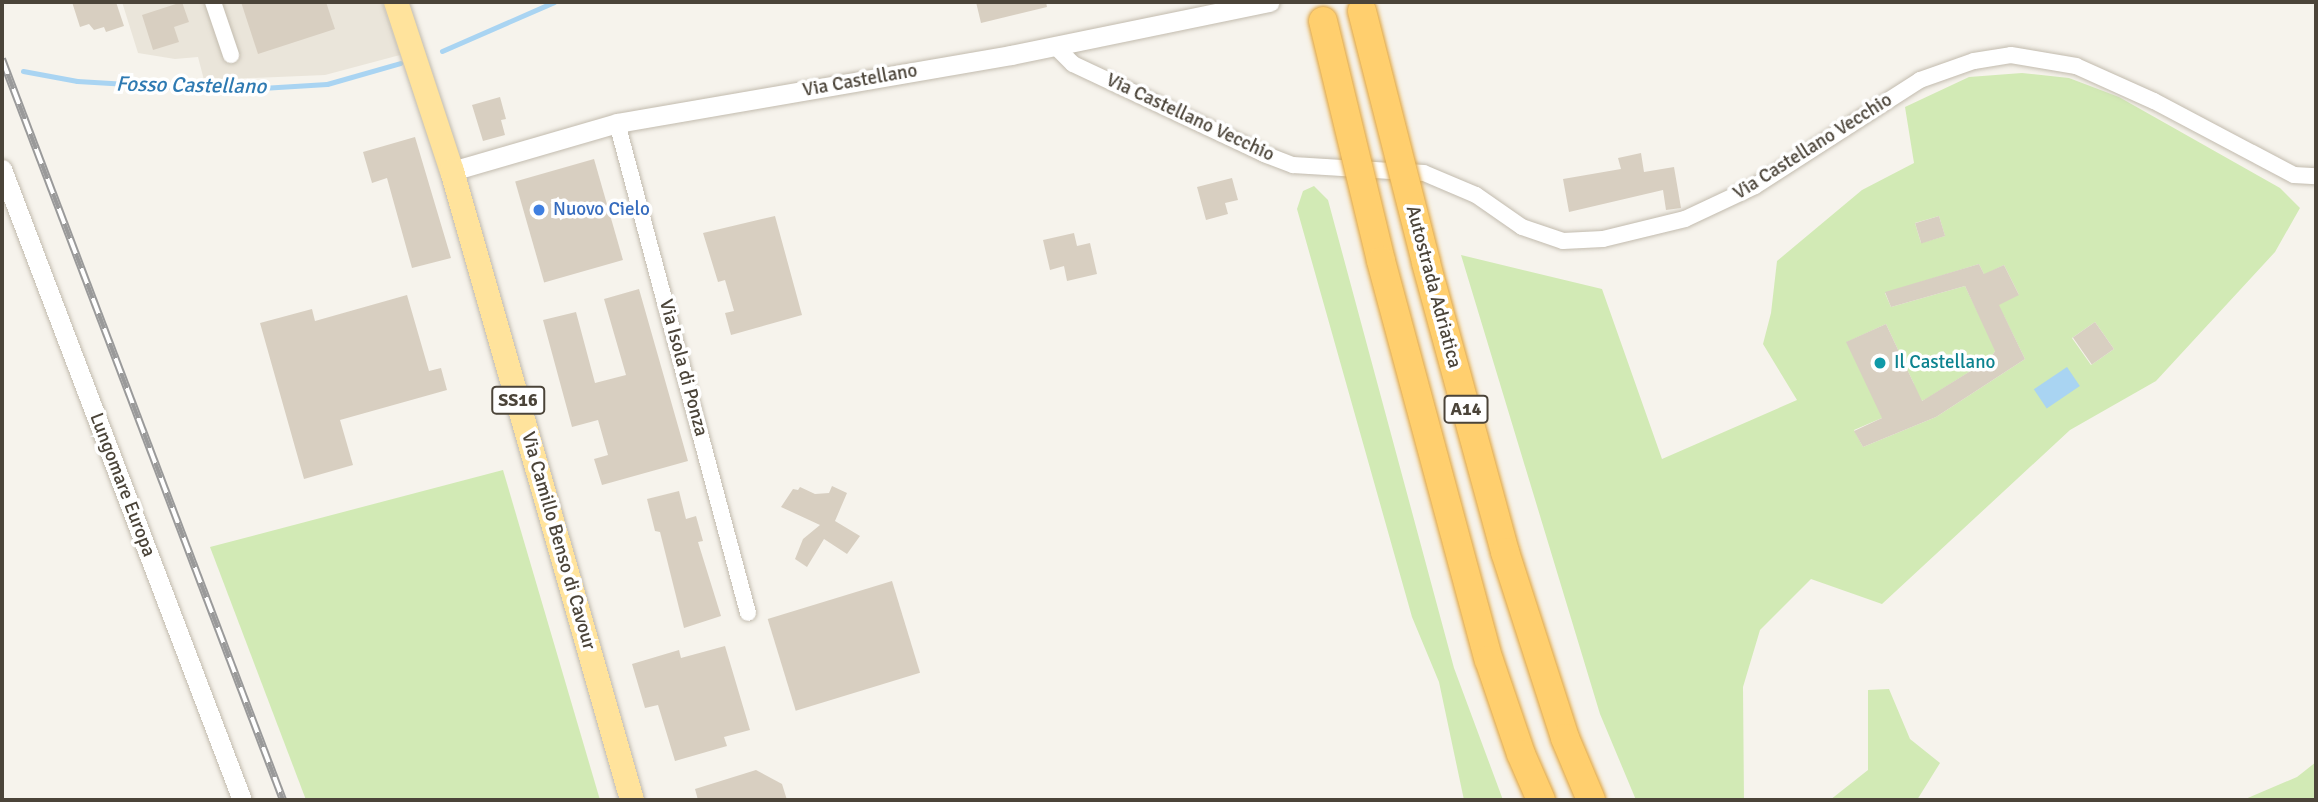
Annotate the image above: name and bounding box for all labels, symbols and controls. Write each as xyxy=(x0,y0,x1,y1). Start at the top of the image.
street label: Via Castellano xyxy=(801,60,919,102)
street label: Via Castellano Vecchio xyxy=(1102,69,1278,167)
water label: Fosso Castellano xyxy=(116,71,266,99)
street label: Via Castellano Vecchio xyxy=(1729,89,1897,205)
place label: Nuovo Cielo xyxy=(553,199,650,221)
marker: Nuovo Cielo xyxy=(531,202,547,218)
street label: Autostrada Adriatica xyxy=(1400,203,1466,371)
street label: Via Isola di Ponza xyxy=(654,297,712,439)
place label: Il Castellano xyxy=(1894,352,1995,374)
marker: Il Castellano xyxy=(1872,355,1888,371)
road number: SS16 xyxy=(490,386,546,414)
road number: A14 xyxy=(1443,394,1489,424)
street label: Lungomare Europa xyxy=(84,410,160,560)
street label: Via Camillo Benso di Cavour xyxy=(516,430,600,652)

